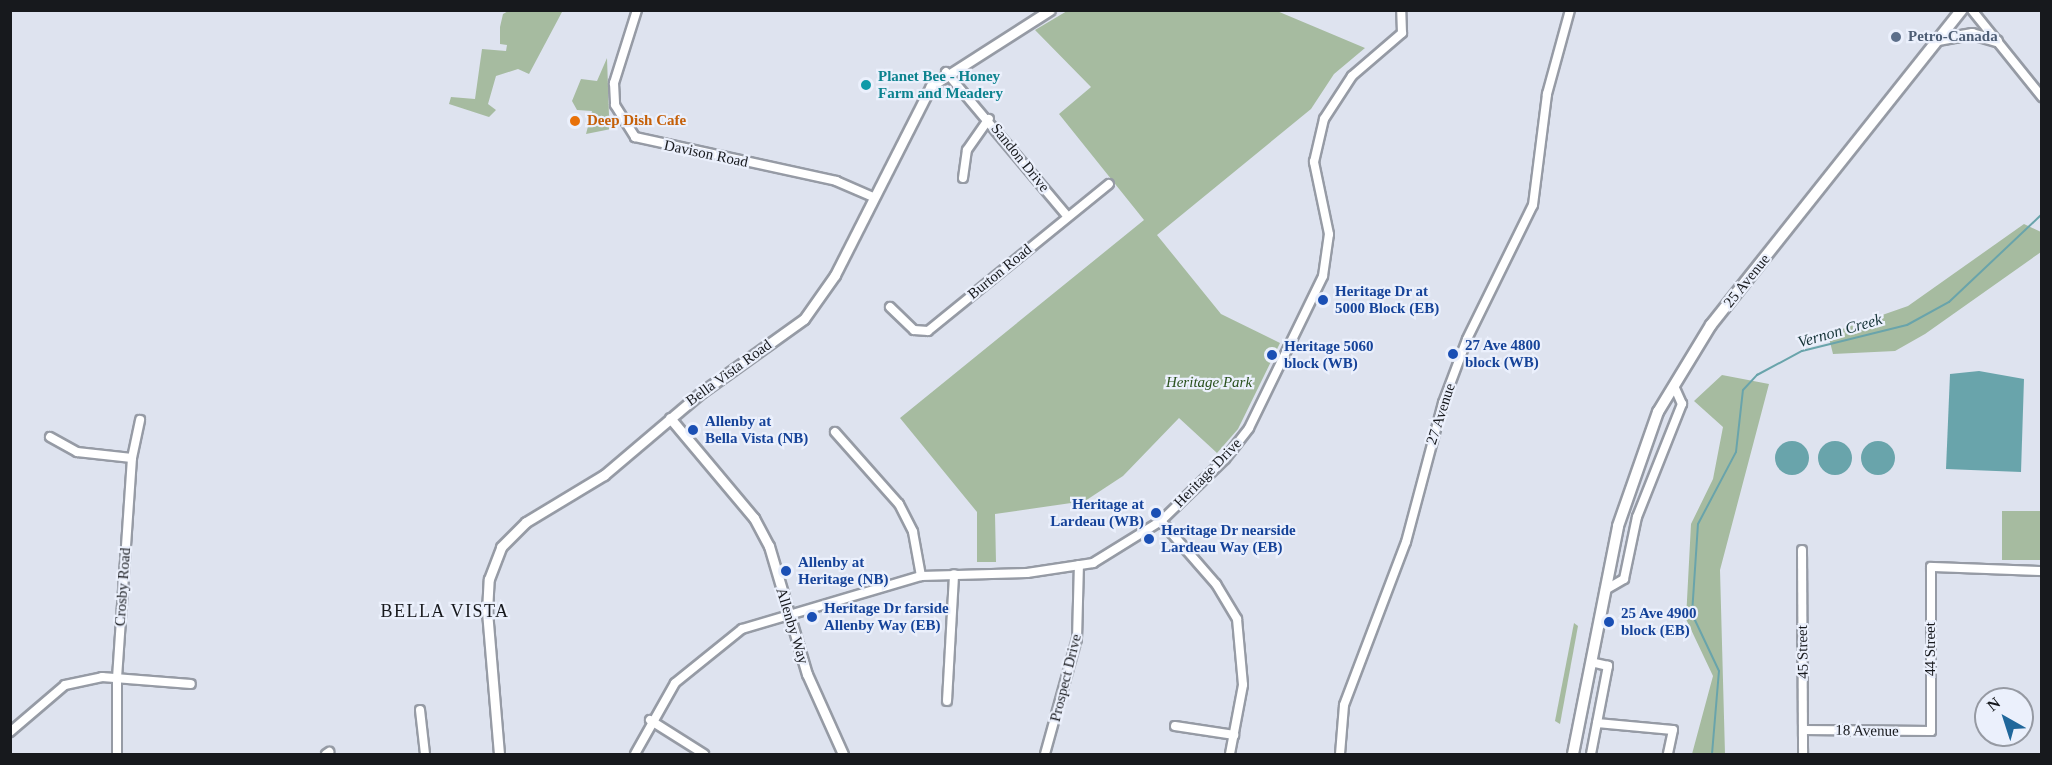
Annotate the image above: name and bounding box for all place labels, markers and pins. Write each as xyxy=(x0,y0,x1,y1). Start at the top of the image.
place label: Petro-Canada xyxy=(1908,28,1998,46)
marker: Petro-Canada xyxy=(1889,30,1903,44)
place label: Planet Bee - Honey Farm and Meadery xyxy=(878,67,1003,102)
marker: Planet Bee - Honey Farm and Meadery xyxy=(859,78,873,92)
place label: Deep Dish Cafe xyxy=(587,112,686,130)
marker: Deep Dish Cafe xyxy=(568,114,582,128)
place label: Heritage Dr at 5000 Block (EB) xyxy=(1335,282,1439,317)
marker: Heritage Dr at 5000 Block (EB) xyxy=(1316,293,1330,307)
place label: 27 Ave 4800 block (WB) xyxy=(1465,336,1541,371)
place label: Heritage 5060 block (WB) xyxy=(1284,337,1374,372)
marker: 27 Ave 4800 block (WB) xyxy=(1446,347,1460,361)
marker: Heritage 5060 block (WB) xyxy=(1265,348,1279,362)
place label: Allenby at Bella Vista (NB) xyxy=(705,412,809,447)
marker: Allenby at Bella Vista (NB) xyxy=(686,423,700,437)
place label: Heritage at Lardeau (WB) xyxy=(1050,495,1144,530)
marker: Heritage at Lardeau (WB) xyxy=(1149,506,1163,520)
place label: Heritage Dr nearside Lardeau Way (EB) xyxy=(1161,521,1296,556)
marker: Heritage Dr nearside Lardeau Way (EB) xyxy=(1142,532,1156,546)
place label: Allenby at Heritage (NB) xyxy=(798,553,888,588)
marker: Allenby at Heritage (NB) xyxy=(779,564,793,578)
place label: Heritage Dr farside Allenby Way (EB) xyxy=(824,599,949,634)
place label: 25 Ave 4900 block (EB) xyxy=(1621,604,1697,639)
marker: Heritage Dr farside Allenby Way (EB) xyxy=(805,610,819,624)
marker: 25 Ave 4900 block (EB) xyxy=(1602,615,1616,629)

